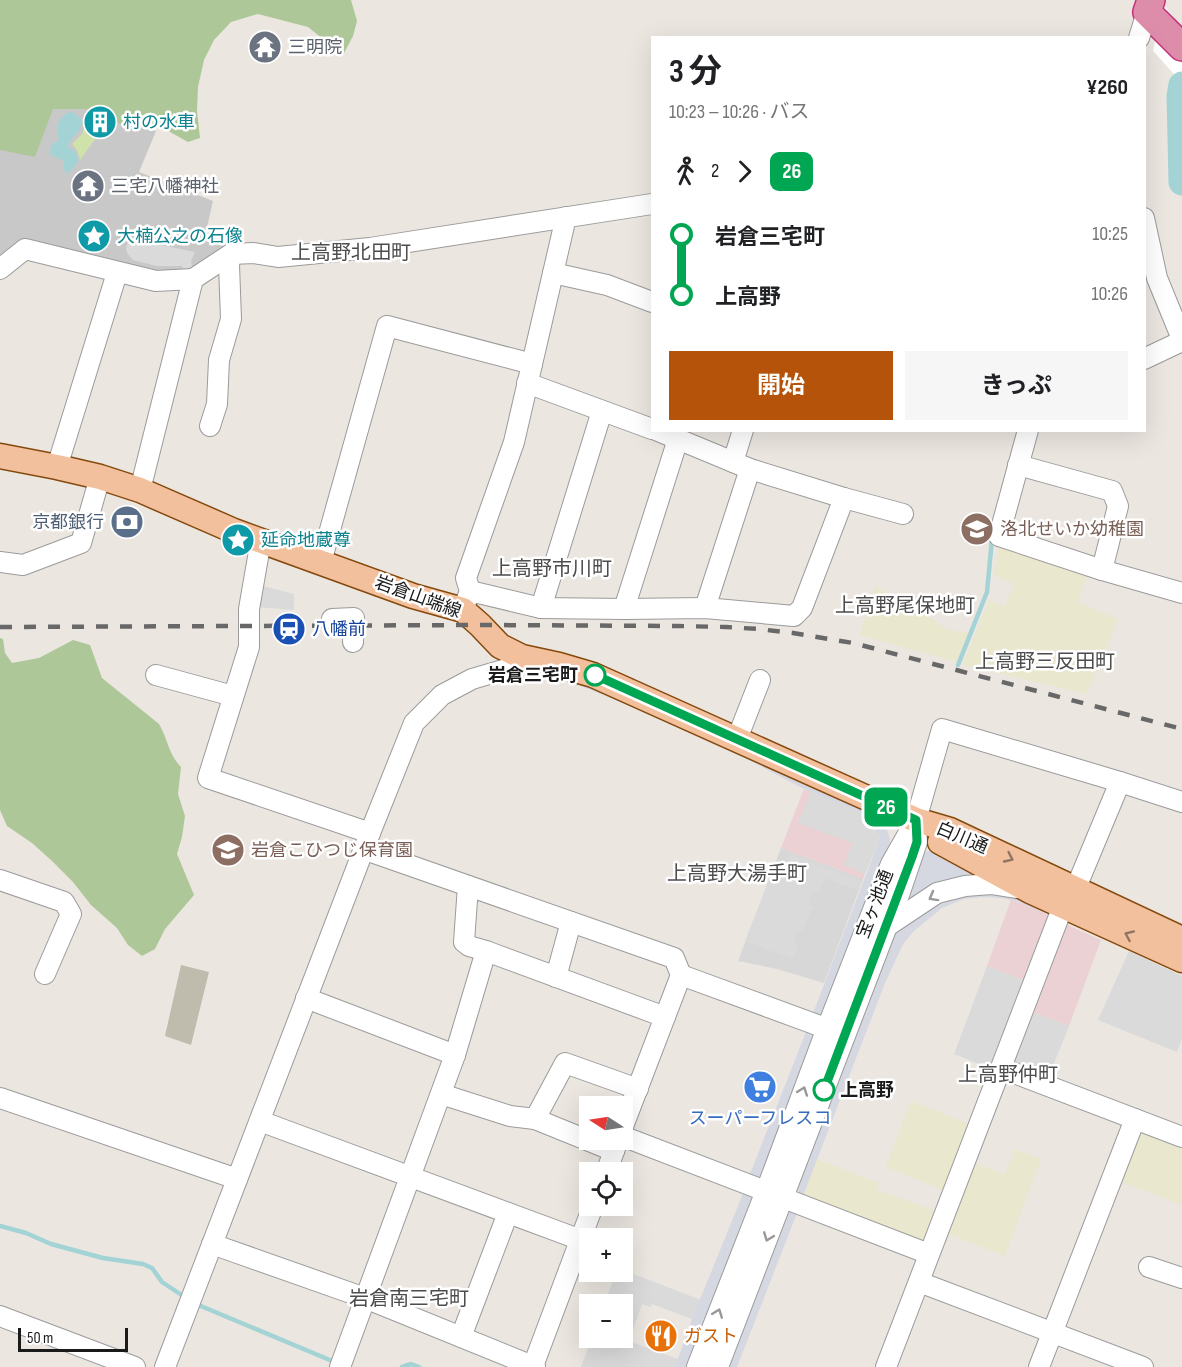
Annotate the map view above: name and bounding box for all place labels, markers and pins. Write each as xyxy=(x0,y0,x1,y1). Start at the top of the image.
temple icon: 三明院 xyxy=(247,29,283,65)
place label: 三明院 xyxy=(288,37,342,58)
building icon: 村の水車 xyxy=(82,104,118,140)
place label: 村の水車 xyxy=(123,112,195,133)
temple icon: 三宅八幡神社 xyxy=(70,168,106,204)
place label: 三宅八幡神社 xyxy=(111,176,219,197)
place icon: 大楠公之の石像 xyxy=(76,218,112,254)
place label: 大楠公之の石像 xyxy=(117,226,243,247)
bank icon: 京都銀行 xyxy=(109,504,145,540)
school or university icon: 洛北せいか幼稚園 xyxy=(959,511,995,547)
place label: 京都銀行 xyxy=(32,512,104,533)
place label: 洛北せいか幼稚園 xyxy=(1000,519,1144,540)
place icon: 延命地蔵尊 xyxy=(220,522,256,558)
place label: 延命地蔵尊 xyxy=(261,530,351,551)
station icon: 八幡前 xyxy=(271,611,307,647)
place label: 八幡前 xyxy=(312,619,366,640)
marker: 岩倉三宅町 xyxy=(584,664,606,686)
place label: 岩倉三宅町 xyxy=(488,665,578,686)
school or university icon: 岩倉こひつじ保育園 xyxy=(210,832,246,868)
place label: 岩倉こひつじ保育園 xyxy=(251,840,413,861)
supermarket icon: スーパーフレスコ xyxy=(742,1069,778,1105)
marker: 上高野 xyxy=(813,1079,835,1101)
place label: 上高野 xyxy=(840,1080,894,1101)
place label: スーパーフレスコ xyxy=(689,1108,831,1129)
restaurant icon: ガスト xyxy=(643,1318,679,1354)
place label: ガスト xyxy=(684,1326,738,1347)

